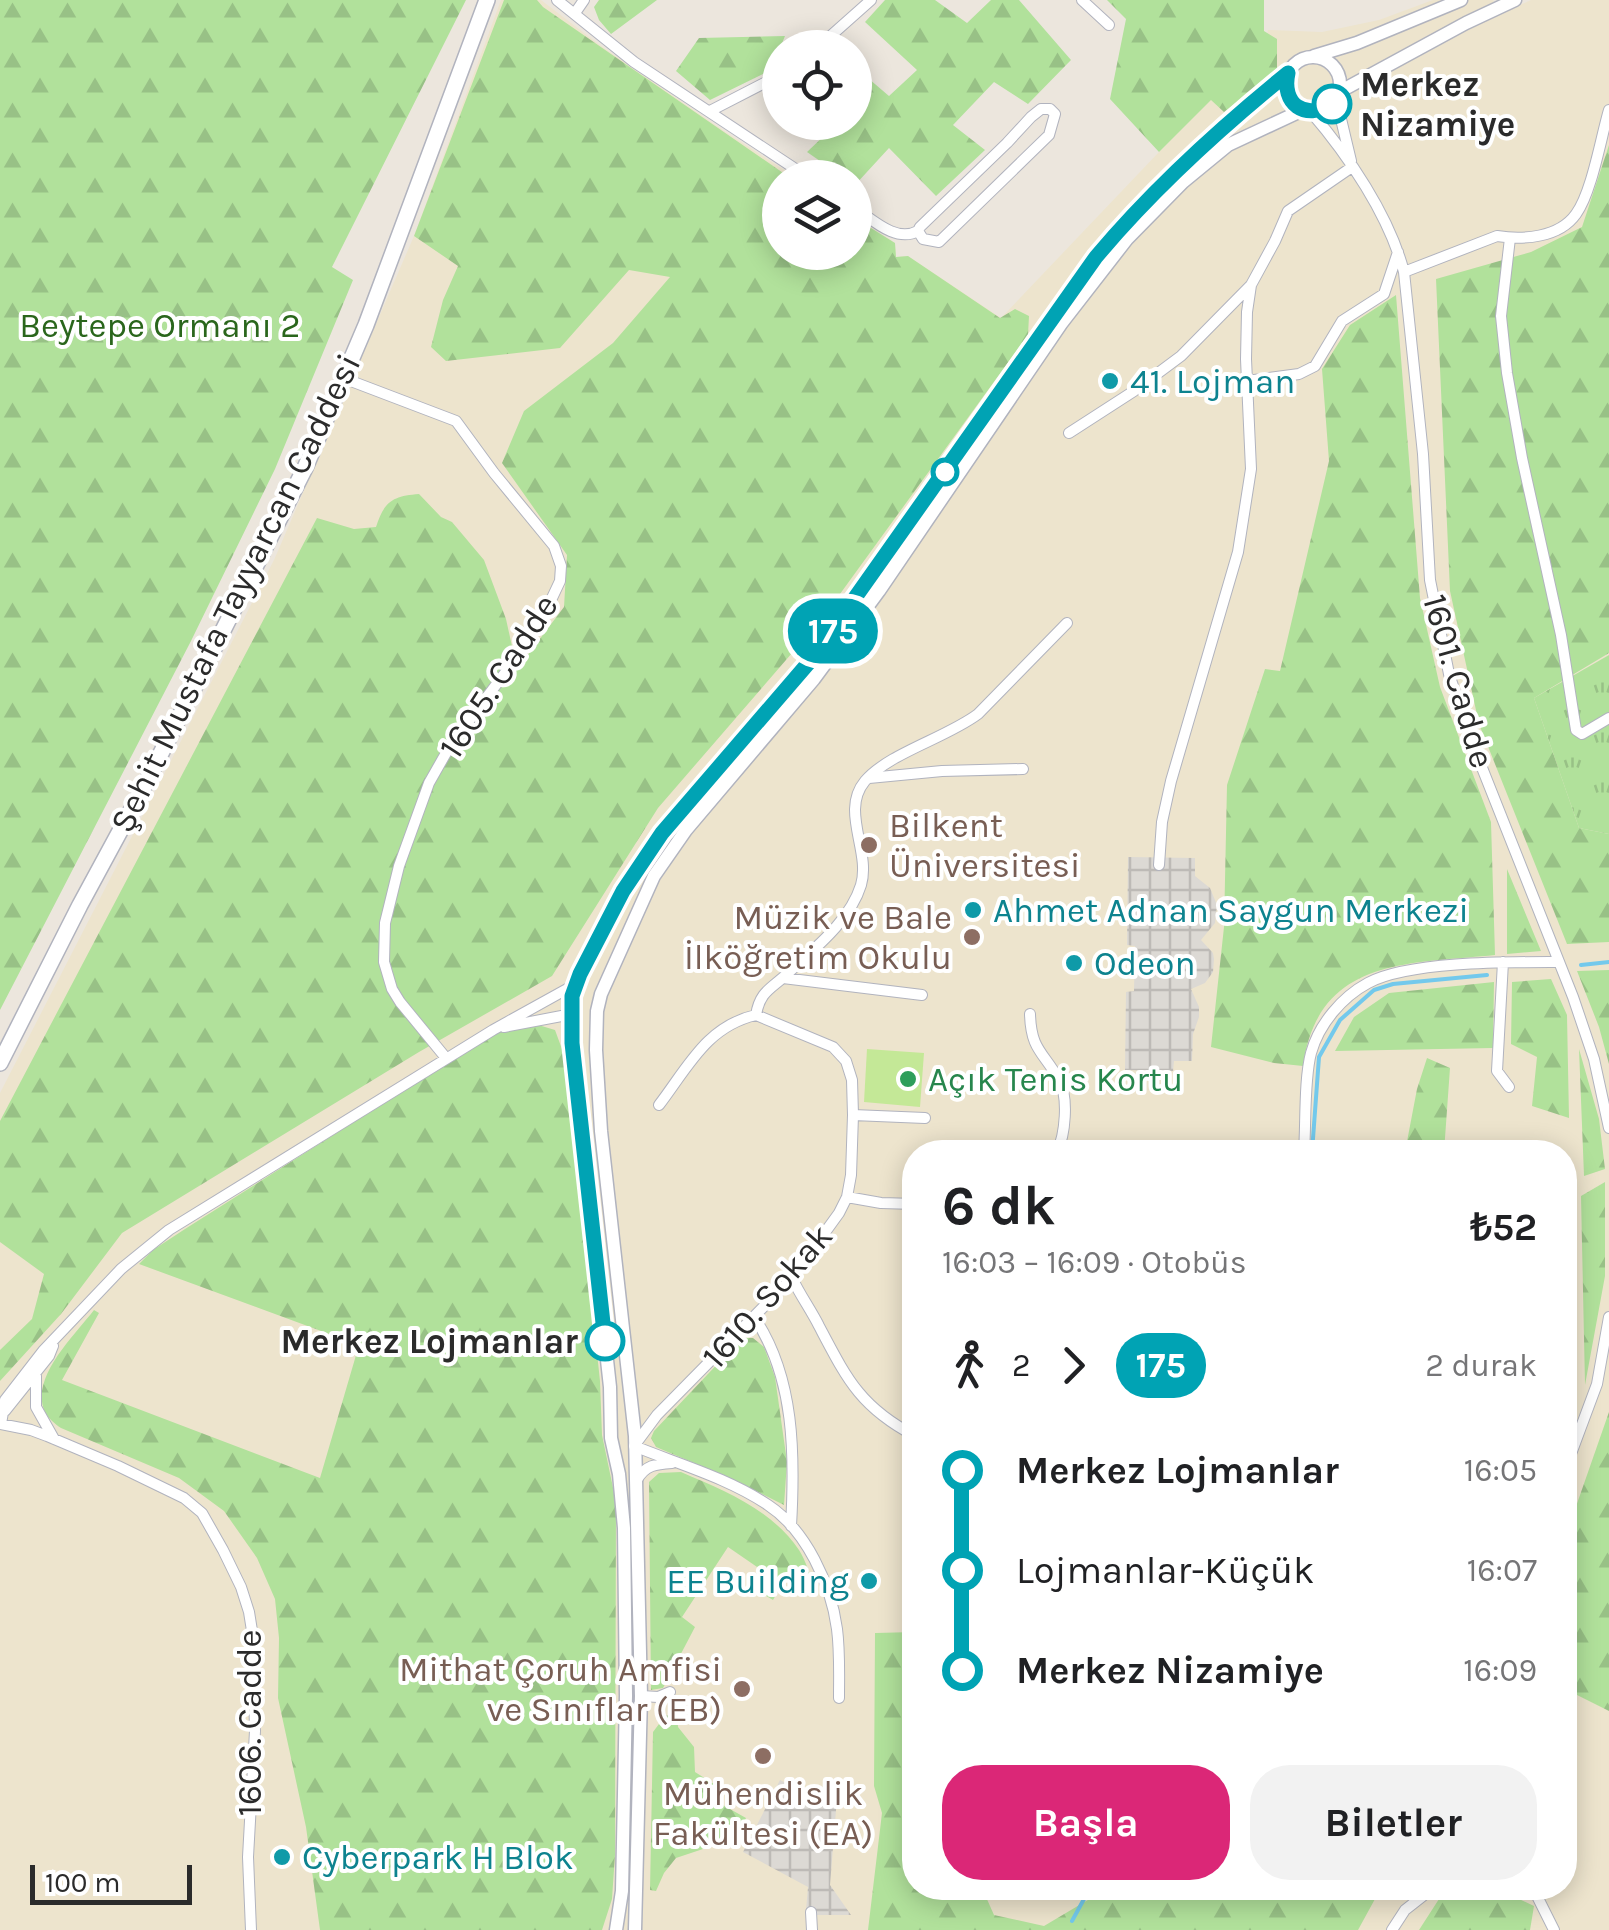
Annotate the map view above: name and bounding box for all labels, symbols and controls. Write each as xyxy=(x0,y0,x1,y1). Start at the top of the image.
map controls xyxy=(762,30,872,270)
button: locate xyxy=(762,30,872,140)
place label: Merkez Nizamiye xyxy=(1360,64,1515,146)
marker: Merkez Nizamiye xyxy=(1313,85,1351,123)
button: layers xyxy=(762,160,872,270)
park label: Beytepe Ormanı 2 xyxy=(19,305,301,346)
street label: Şehit Mustafa Tayyarcan Caddesi xyxy=(101,347,369,839)
place label: 41. Lojman xyxy=(1130,361,1295,402)
marker: 41. Lojman xyxy=(1099,370,1121,392)
unlabelled marker xyxy=(932,459,958,485)
street label: 1605. Cadde xyxy=(430,587,567,766)
street label: 1601. Cadde xyxy=(1414,590,1503,773)
line badge: 175 xyxy=(776,598,890,664)
text: 175 xyxy=(808,611,858,652)
place label: Bilkent Üniversitesi xyxy=(889,805,1080,886)
marker: Bilkent Üniversitesi xyxy=(858,834,880,856)
place label: Ahmet Adnan Saygun Merkezi xyxy=(993,890,1469,931)
place label: Müzik ve Bale İlköğretim Okulu xyxy=(684,897,952,978)
marker: Ahmet Adnan Saygun Merkezi xyxy=(962,899,984,921)
marker: Müzik ve Bale İlköğretim Okulu xyxy=(961,926,983,948)
place label: Odeon xyxy=(1094,943,1196,984)
marker: Odeon xyxy=(1063,952,1085,974)
place label: Açık Tenis Kortu xyxy=(928,1059,1183,1100)
marker: Açık Tenis Kortu xyxy=(897,1068,919,1090)
text: 6 dk xyxy=(942,1174,1056,1238)
text: ₺52 xyxy=(1470,1205,1537,1250)
street label: 1610. Sokak xyxy=(694,1216,841,1377)
text: 16:03 – 16:09 · Otobüs xyxy=(942,1244,1247,1281)
place label: Merkez Lojmanlar xyxy=(280,1321,578,1363)
marker: Merkez Lojmanlar xyxy=(586,1322,624,1360)
icon: walk xyxy=(942,1338,997,1393)
icon: forward xyxy=(1046,1338,1101,1393)
text: 175 xyxy=(1136,1345,1186,1386)
text: 2 xyxy=(1012,1347,1031,1384)
text: 2 durak xyxy=(1425,1347,1537,1384)
text: Merkez Lojmanlar xyxy=(1016,1448,1339,1493)
text: 16:05 xyxy=(1464,1452,1537,1489)
text: Lojmanlar-Küçük xyxy=(1016,1548,1315,1593)
text: 16:07 xyxy=(1467,1552,1537,1589)
place label: EE Building xyxy=(666,1561,849,1602)
marker: EE Building xyxy=(858,1570,880,1592)
street label: 1606. Cadde xyxy=(229,1629,270,1817)
text: Merkez Nizamiye xyxy=(1016,1648,1324,1693)
place label: Mithat Çoruh Amfisi ve Sınıflar (EB) xyxy=(399,1649,722,1730)
text: 16:09 xyxy=(1463,1652,1537,1689)
marker: Mithat Çoruh Amfisi ve Sınıflar (EB) xyxy=(731,1678,753,1700)
marker: Mühendislik Fakültesi (EA) xyxy=(752,1745,774,1767)
button: Başla xyxy=(942,1765,1230,1880)
button: Biletler xyxy=(1250,1765,1537,1880)
place label: Mühendislik Fakültesi (EA) xyxy=(653,1773,873,1854)
place label: Cyberpark H Blok xyxy=(302,1837,574,1878)
marker: Cyberpark H Blok xyxy=(271,1846,293,1868)
scale bar xyxy=(30,1860,192,1904)
text: 100 m xyxy=(45,1866,120,1899)

